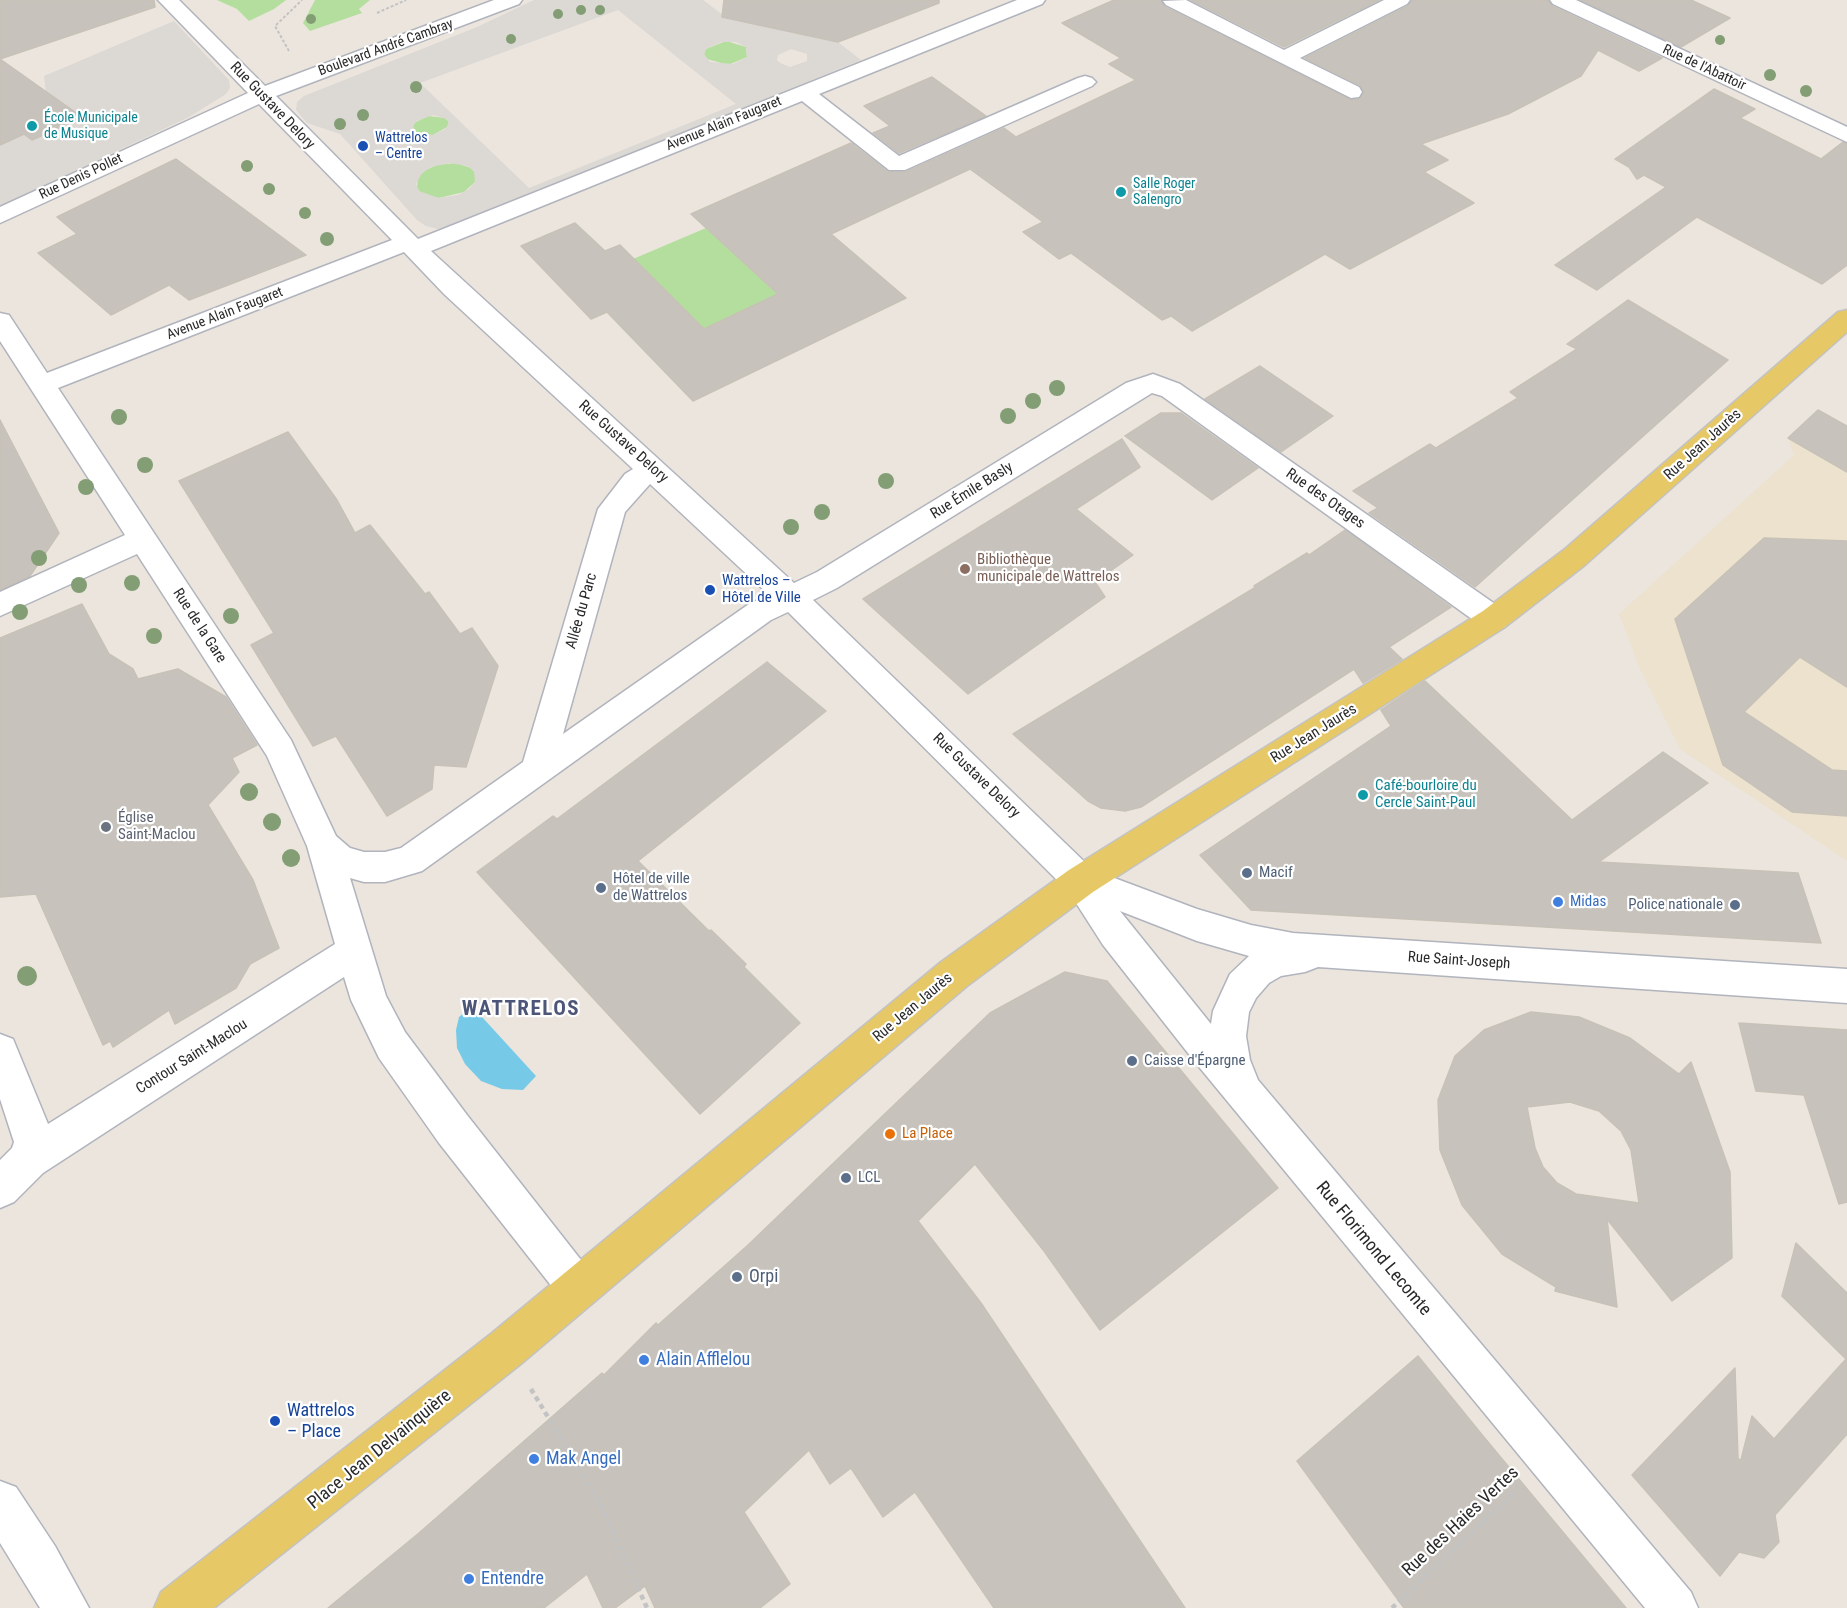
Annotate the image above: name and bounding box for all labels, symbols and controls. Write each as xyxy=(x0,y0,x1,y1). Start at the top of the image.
street label: Boulevard André Cambray xyxy=(316,16,456,80)
street label: Rue de l'Abattoir xyxy=(1660,41,1748,95)
street label: Rue Gustave Delory xyxy=(226,59,318,153)
street label: Avenue Alain Faugaret xyxy=(664,93,784,155)
place label: École Municipale de Musique xyxy=(44,110,138,142)
marker: École Municipale de Musique xyxy=(25,119,39,133)
place label: Wattrelos – Centre xyxy=(375,130,428,162)
marker: Wattrelos – Centre xyxy=(356,139,370,153)
street label: Rue Denis Pollet xyxy=(37,150,125,204)
place label: Salle Roger Salengro xyxy=(1133,176,1195,208)
marker: Salle Roger Salengro xyxy=(1114,185,1128,199)
street label: Avenue Alain Faugaret xyxy=(165,284,285,344)
street label: Rue Gustave Delory xyxy=(574,397,672,487)
street label: Rue Jean Jaurès xyxy=(1661,406,1745,484)
street label: Rue Émile Basly xyxy=(928,459,1016,523)
street label: Rue des Otages xyxy=(1282,465,1368,533)
place label: Bibliothèque municipale de Wattrelos xyxy=(977,551,1120,586)
marker: Bibliothèque municipale de Wattrelos xyxy=(958,562,972,576)
street label: Allée du Parc xyxy=(563,571,601,651)
place label: Wattrelos – Hôtel de Ville xyxy=(722,572,801,607)
marker: Wattrelos – Hôtel de Ville xyxy=(703,583,717,597)
street label: Rue de la Gare xyxy=(168,585,230,667)
street label: Rue Jean Jaurès xyxy=(1268,700,1360,768)
street label: Rue Gustave Delory xyxy=(929,730,1023,822)
place label: Café-bourloire du Cercle Saint-Paul xyxy=(1375,777,1477,812)
marker: Café-bourloire du Cercle Saint-Paul xyxy=(1356,788,1370,802)
place label: Église Saint-Maclou xyxy=(118,809,195,844)
marker: Église Saint-Maclou xyxy=(99,820,113,834)
place label: Macif xyxy=(1259,864,1293,882)
marker: Macif xyxy=(1240,866,1254,880)
place label: Hôtel de ville de Wattrelos xyxy=(613,870,690,905)
marker: Hôtel de ville de Wattrelos xyxy=(594,881,608,895)
place label: Midas xyxy=(1570,893,1606,911)
marker: Midas xyxy=(1551,895,1565,909)
place label: Police nationale xyxy=(1628,896,1723,914)
marker: Police nationale xyxy=(1728,898,1742,912)
street label: Rue Saint-Joseph xyxy=(1407,948,1511,974)
street label: Rue Jean Jaurès xyxy=(870,970,956,1046)
district label: WATTRELOS xyxy=(462,997,580,1023)
street label: Contour Saint-Maclou xyxy=(133,1015,251,1099)
place label: Caisse d'Épargne xyxy=(1144,1052,1246,1070)
marker: Caisse d'Épargne xyxy=(1125,1054,1139,1068)
place label: La Place xyxy=(902,1125,953,1143)
marker: La Place xyxy=(883,1127,897,1141)
place label: LCL xyxy=(858,1169,880,1187)
marker: LCL xyxy=(839,1171,853,1185)
street label: Rue Florimond Lecomte xyxy=(1311,1178,1435,1320)
place label: Orpi xyxy=(749,1266,778,1288)
marker: Orpi xyxy=(730,1270,744,1284)
place label: Alain Afflelou xyxy=(656,1349,750,1371)
marker: Alain Afflelou xyxy=(637,1353,651,1367)
street label: Place Jean Delvainquière xyxy=(304,1386,456,1514)
place label: Wattrelos – Place xyxy=(287,1400,355,1442)
marker: Wattrelos – Place xyxy=(268,1414,282,1428)
place label: Mak Angel xyxy=(546,1448,621,1470)
marker: Mak Angel xyxy=(527,1452,541,1466)
street label: Rue des Haies Vertes xyxy=(1398,1463,1524,1581)
place label: Entendre xyxy=(481,1568,544,1590)
marker: Entendre xyxy=(462,1572,476,1586)

